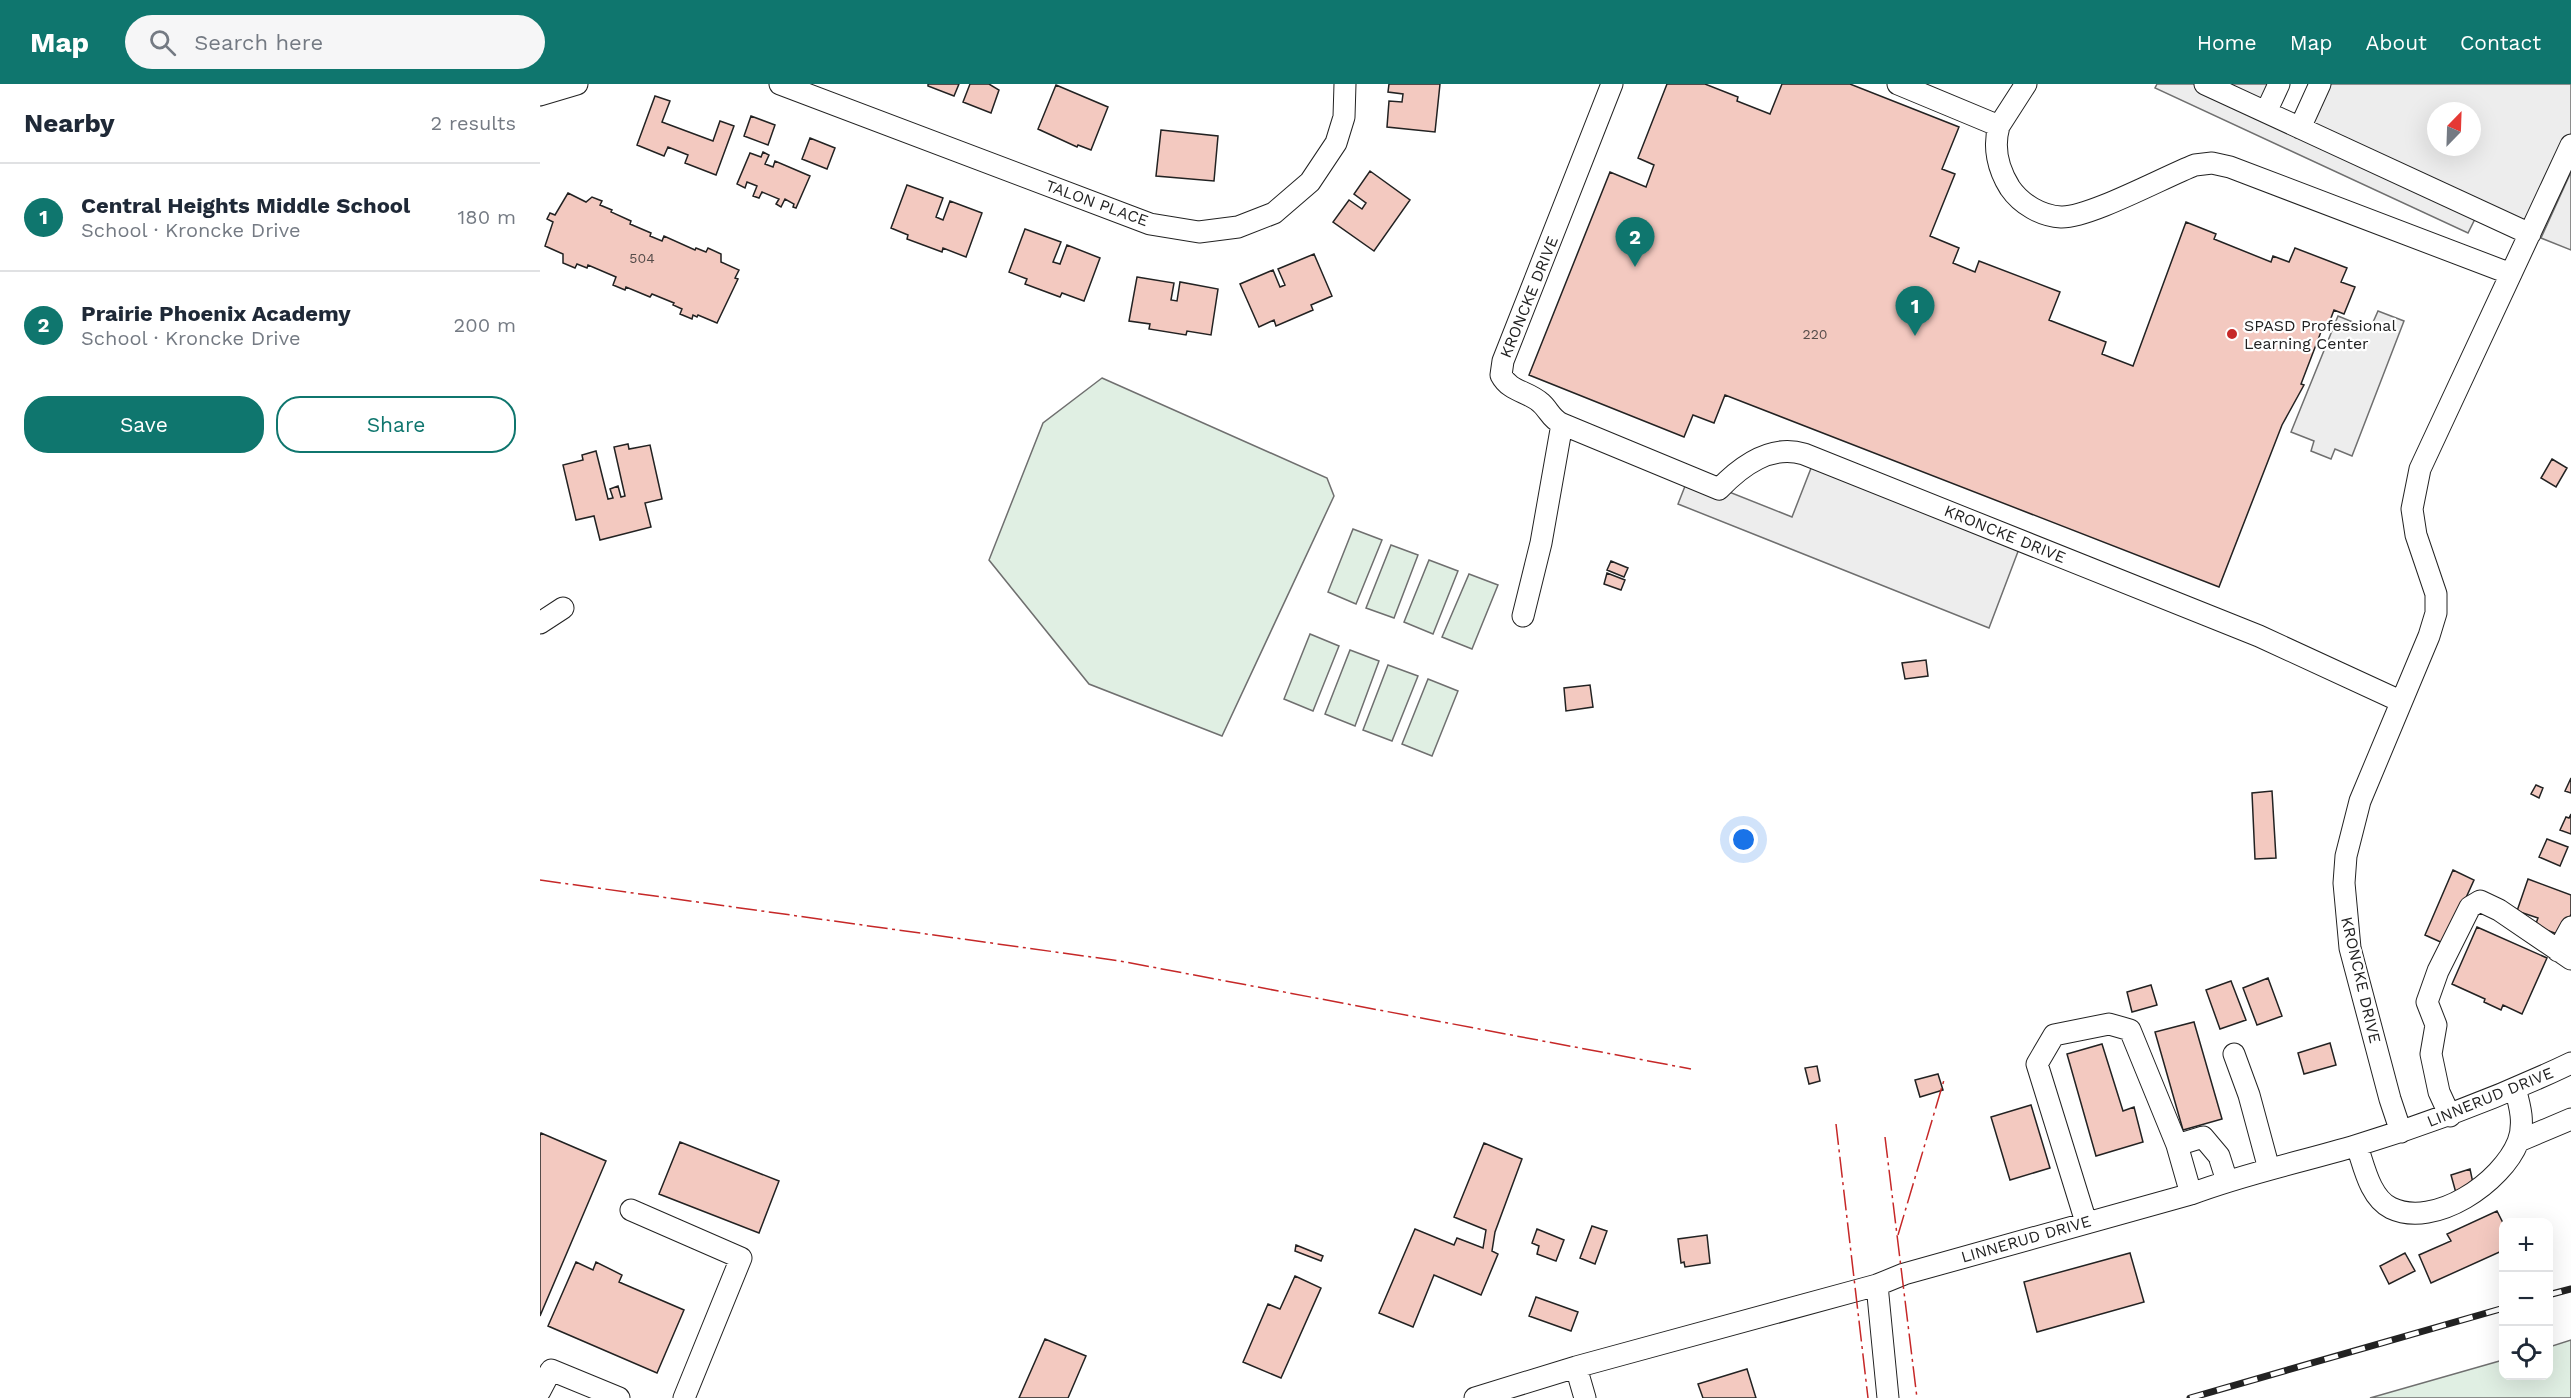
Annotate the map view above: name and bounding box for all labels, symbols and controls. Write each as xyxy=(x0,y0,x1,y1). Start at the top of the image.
search box xyxy=(125,15,545,69)
text: Map xyxy=(30,26,89,59)
icon: search xyxy=(146,26,179,59)
text: Search here xyxy=(194,30,323,55)
text: Home xyxy=(2197,30,2257,55)
text: Map xyxy=(2290,30,2333,55)
text: About xyxy=(2366,30,2427,55)
text: Contact xyxy=(2460,30,2541,55)
north arrow xyxy=(2427,102,2481,156)
text: Nearby xyxy=(24,108,115,138)
text: 2 results xyxy=(431,111,516,135)
street label: TALON PLACE xyxy=(1043,176,1151,230)
text: Central Heights Middle School xyxy=(81,193,410,218)
text: 1 xyxy=(39,205,48,229)
text: 180 m xyxy=(458,205,516,229)
text: School · Kroncke Drive xyxy=(81,218,301,242)
pin: 2 xyxy=(1616,218,1654,267)
street label: KRONCKE DRIVE xyxy=(1496,233,1562,361)
house number: 504 xyxy=(629,250,655,266)
pin: 1 xyxy=(1896,286,1934,336)
text: Prairie Phoenix Academy xyxy=(81,301,351,326)
text: 2 xyxy=(38,313,49,337)
text: 200 m xyxy=(454,313,516,337)
place label: SPASD Professional Learning Center xyxy=(2244,316,2396,353)
text: School · Kroncke Drive xyxy=(81,326,301,350)
house number: 220 xyxy=(1802,326,1828,342)
marker: SPASD Professional Learning Center xyxy=(2225,327,2239,341)
button: Save xyxy=(24,396,264,453)
button: Share xyxy=(276,396,516,453)
street label: KRONCKE DRIVE xyxy=(1941,501,2069,567)
your location xyxy=(1729,825,1758,854)
street label: KRONCKE DRIVE xyxy=(2337,915,2385,1045)
street label: LINNERUD DRIVE xyxy=(2424,1063,2556,1131)
street label: LINNERUD DRIVE xyxy=(1959,1211,2093,1267)
map controls xyxy=(2499,1218,2553,1380)
button: + xyxy=(2499,1218,2553,1272)
button: − xyxy=(2499,1272,2553,1326)
button: locate xyxy=(2499,1326,2553,1380)

